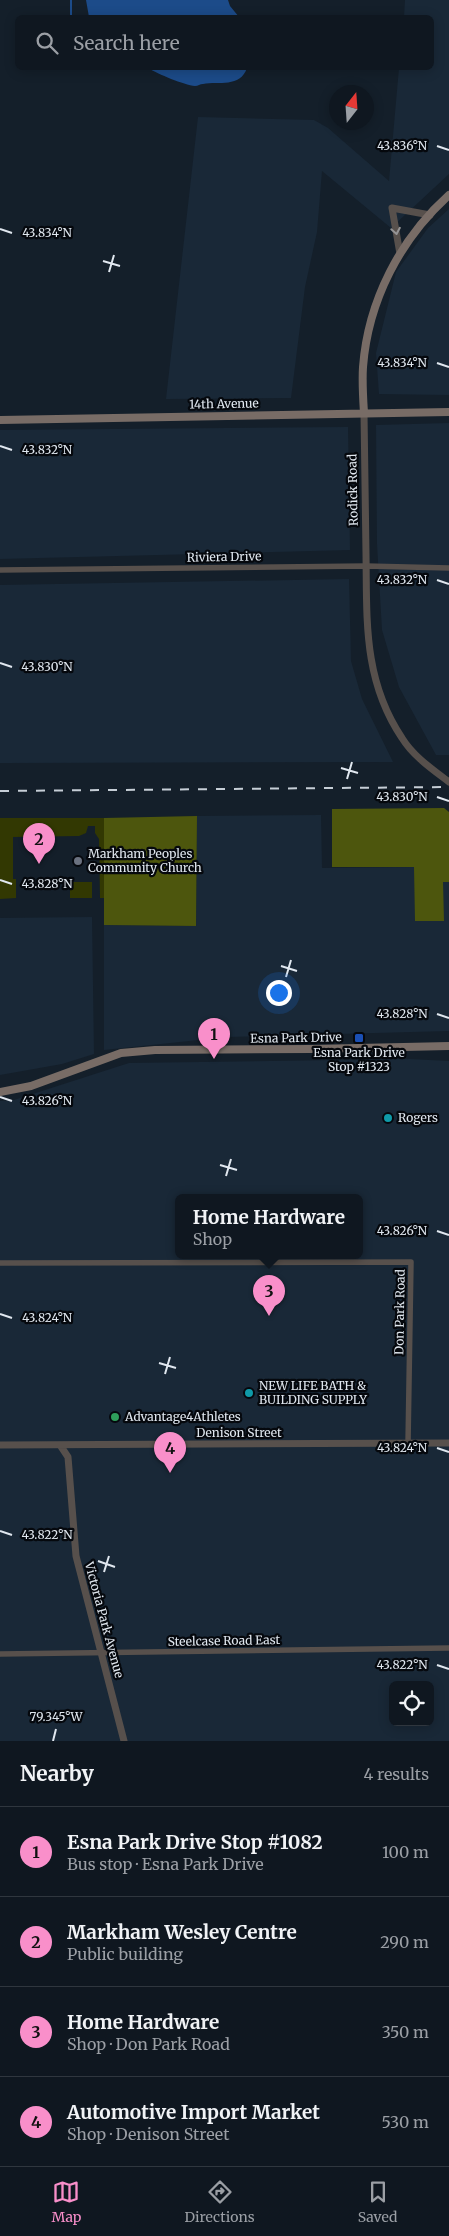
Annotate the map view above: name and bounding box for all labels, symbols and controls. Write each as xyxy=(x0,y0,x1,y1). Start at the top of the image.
search box xyxy=(15,15,434,70)
icon: search xyxy=(33,29,61,57)
text: Search here xyxy=(73,31,180,55)
north arrow xyxy=(329,85,374,130)
text: 43.836°N xyxy=(377,138,428,153)
text: 43.834°N xyxy=(22,225,73,240)
one-way arrow xyxy=(390,227,400,235)
text: 43.834°N xyxy=(377,355,428,370)
street label: 14th Avenue xyxy=(189,395,259,412)
text: 43.832°N xyxy=(22,442,73,457)
street label: Rodick Road xyxy=(344,454,361,526)
street label: Riviera Drive xyxy=(187,548,261,565)
text: 43.832°N xyxy=(377,572,428,587)
text: 43.830°N xyxy=(21,659,73,674)
text: 43.830°N xyxy=(376,789,428,804)
pin: 2 xyxy=(23,823,55,864)
place label: Markham Peoples Community Church xyxy=(88,846,202,875)
marker: Markham Peoples Community Church xyxy=(72,855,84,867)
text: 43.828°N xyxy=(21,876,73,891)
your location xyxy=(266,980,292,1006)
text: 43.828°N xyxy=(376,1006,428,1021)
pin: 1 xyxy=(198,1018,230,1059)
street label: Esna Park Drive xyxy=(250,1029,342,1046)
marker: Esna Park Drive Stop #1323 xyxy=(353,1032,365,1044)
place label: Esna Park Drive Stop #1323 xyxy=(313,1045,405,1074)
text: 43.826°N xyxy=(22,1093,73,1108)
place label: Rogers xyxy=(398,1110,438,1125)
marker: Rogers xyxy=(382,1112,394,1124)
popup xyxy=(175,1194,363,1259)
text: Home Hardware xyxy=(193,1205,345,1229)
text: 43.826°N xyxy=(377,1223,428,1238)
text: Shop xyxy=(193,1229,232,1249)
street label: Don Park Road xyxy=(391,1269,408,1355)
pin: 3 xyxy=(253,1275,285,1316)
text: 43.824°N xyxy=(22,1310,73,1325)
place label: NEW LIFE BATH & BUILDING SUPPLY xyxy=(259,1378,367,1407)
marker: NEW LIFE BATH & BUILDING SUPPLY xyxy=(243,1387,255,1399)
place label: Advantage4Athletes xyxy=(124,1409,241,1424)
marker: Advantage4Athletes xyxy=(109,1411,121,1423)
street label: Denison Street xyxy=(196,1425,282,1440)
pin: 4 xyxy=(154,1432,186,1473)
text: 43.824°N xyxy=(377,1440,428,1455)
text: 43.822°N xyxy=(22,1527,73,1542)
street label: Victoria Park Avenue xyxy=(82,1559,127,1679)
street label: Steelcase Road East xyxy=(168,1632,281,1649)
text: 43.822°N xyxy=(377,1657,428,1672)
map controls xyxy=(389,1681,434,1726)
button: locate xyxy=(389,1681,434,1726)
text: 79.345°W xyxy=(30,1709,83,1724)
text: Nearby xyxy=(20,1760,94,1787)
text: 4 results xyxy=(363,1764,429,1784)
text: Esna Park Drive Stop #1082 xyxy=(67,1830,323,1854)
text: 1 xyxy=(32,1842,40,1862)
text: 100 m xyxy=(382,1842,429,1862)
text: Bus stop · Esna Park Drive xyxy=(67,1854,264,1874)
text: Markham Wesley Centre xyxy=(67,1920,297,1944)
text: 2 xyxy=(31,1932,41,1952)
text: 290 m xyxy=(380,1932,429,1952)
text: Public building xyxy=(67,1944,183,1964)
text: Home Hardware xyxy=(67,2010,219,2034)
text: 3 xyxy=(31,2022,41,2042)
text: 350 m xyxy=(382,2022,429,2042)
text: Shop · Don Park Road xyxy=(67,2034,230,2054)
text: Automotive Import Market xyxy=(67,2100,320,2124)
text: 4 xyxy=(31,2112,41,2132)
text: 530 m xyxy=(381,2112,429,2132)
text: Shop · Denison Street xyxy=(67,2124,229,2144)
tab: Map xyxy=(52,2178,81,2226)
tab: Directions xyxy=(185,2178,255,2226)
tab: Saved xyxy=(358,2178,397,2226)

